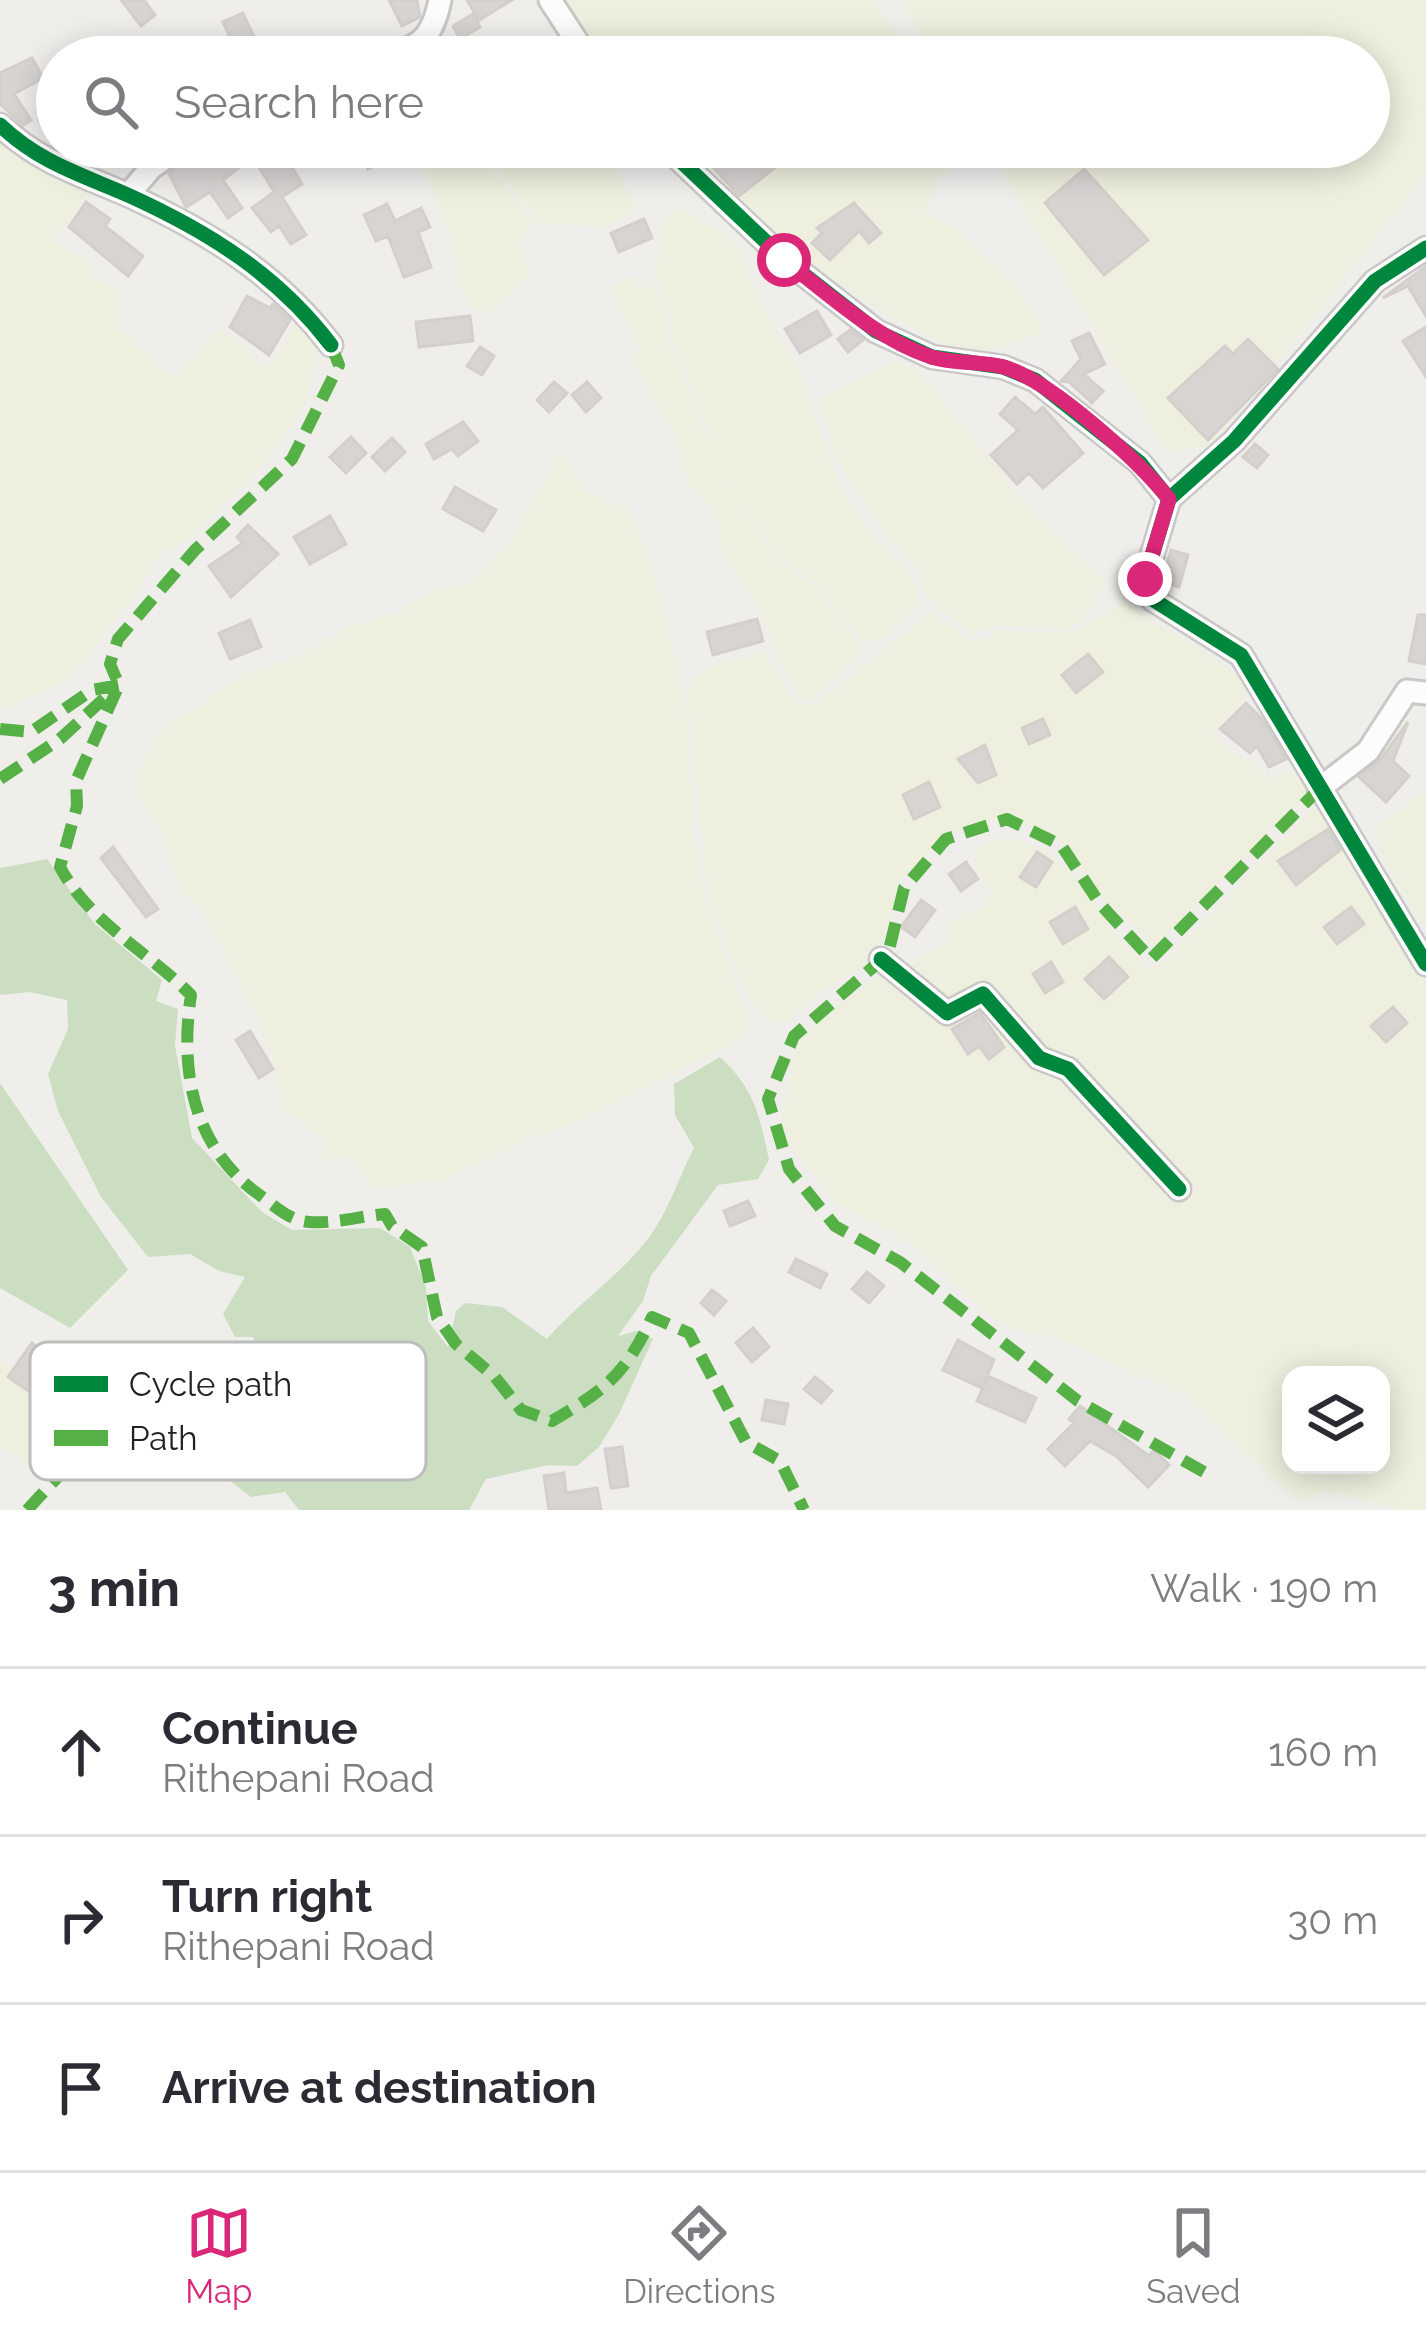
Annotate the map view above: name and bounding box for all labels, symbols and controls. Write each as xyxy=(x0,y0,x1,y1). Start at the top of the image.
search box xyxy=(36,36,1390,168)
icon: search xyxy=(78,69,144,135)
text: Search here xyxy=(174,76,424,129)
route start xyxy=(757,233,811,287)
route end xyxy=(1118,552,1172,606)
legend xyxy=(30,1342,426,1480)
text: Cycle path xyxy=(129,1365,292,1404)
map controls xyxy=(1282,1366,1390,1474)
button: layers xyxy=(1282,1366,1390,1474)
text: Path xyxy=(129,1419,198,1458)
text: 3 min xyxy=(48,1558,180,1618)
text: Walk · 190 m xyxy=(1150,1565,1378,1611)
text: Continue xyxy=(162,1702,358,1755)
icon: ahead xyxy=(48,1719,114,1785)
text: 160 m xyxy=(1268,1729,1378,1775)
text: Rithepani Road xyxy=(162,1755,435,1801)
text: Turn right xyxy=(162,1870,372,1923)
icon: right xyxy=(48,1887,114,1953)
text: 30 m xyxy=(1288,1897,1378,1943)
text: Rithepani Road xyxy=(162,1923,435,1969)
icon: arrive xyxy=(48,2055,114,2121)
text: Arrive at destination xyxy=(162,2061,597,2114)
tab: Map xyxy=(185,2200,252,2311)
tab: Directions xyxy=(623,2200,776,2311)
tab: Saved xyxy=(1146,2200,1241,2311)

